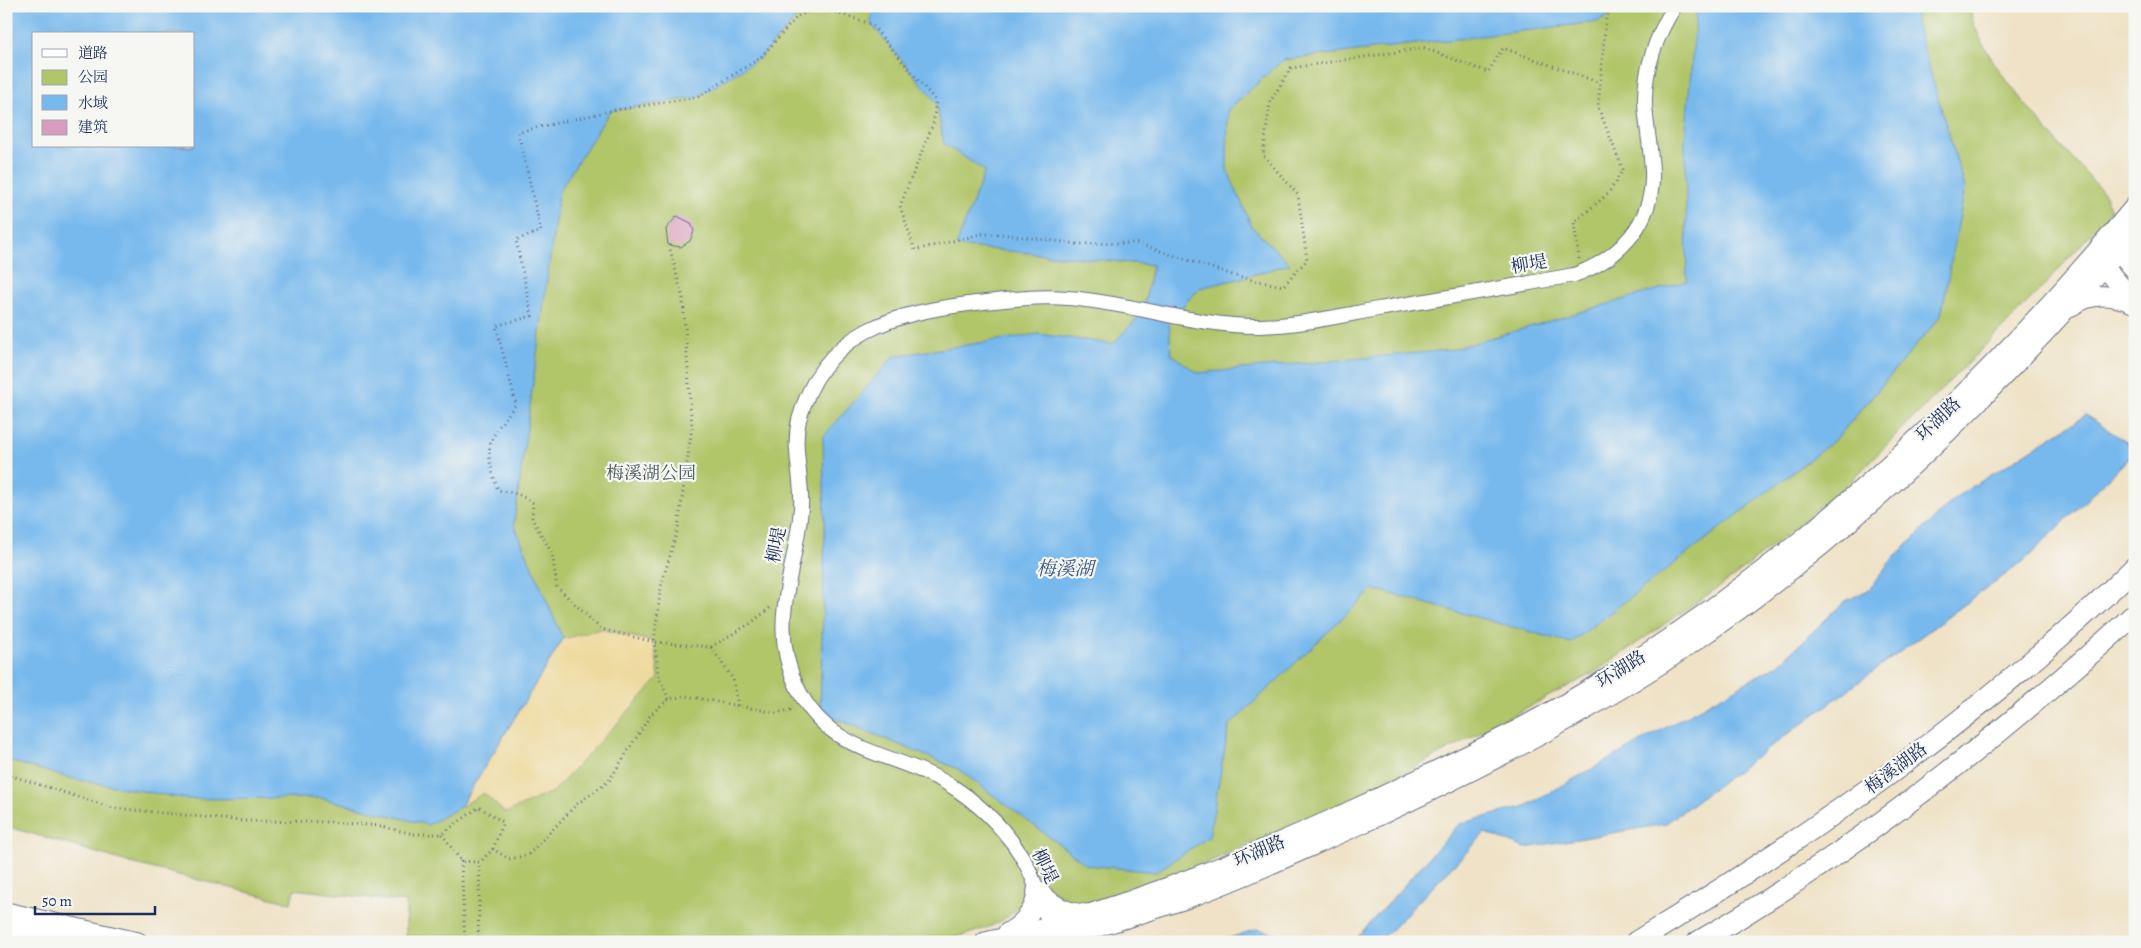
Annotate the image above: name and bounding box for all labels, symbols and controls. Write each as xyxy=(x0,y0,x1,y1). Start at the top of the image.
legend xyxy=(32,32,195,148)
text: 道路 xyxy=(78,43,108,63)
text: 公园 xyxy=(78,67,108,87)
text: 水域 xyxy=(78,93,108,113)
text: 建筑 xyxy=(78,117,108,137)
street label: 柳堤 xyxy=(1509,249,1549,279)
street label: 环湖路 xyxy=(1910,392,1966,446)
park label: 梅溪湖公园 xyxy=(606,461,696,485)
street label: 柳堤 xyxy=(761,525,791,565)
water label: 梅溪湖 xyxy=(1036,556,1096,582)
street label: 环湖路 xyxy=(1592,645,1650,693)
street label: 梅溪湖路 xyxy=(1860,737,1932,799)
street label: 环湖路 xyxy=(1229,829,1289,873)
street label: 柳堤 xyxy=(1026,845,1064,887)
scale bar xyxy=(35,883,155,915)
text: 50 m xyxy=(42,891,72,911)

